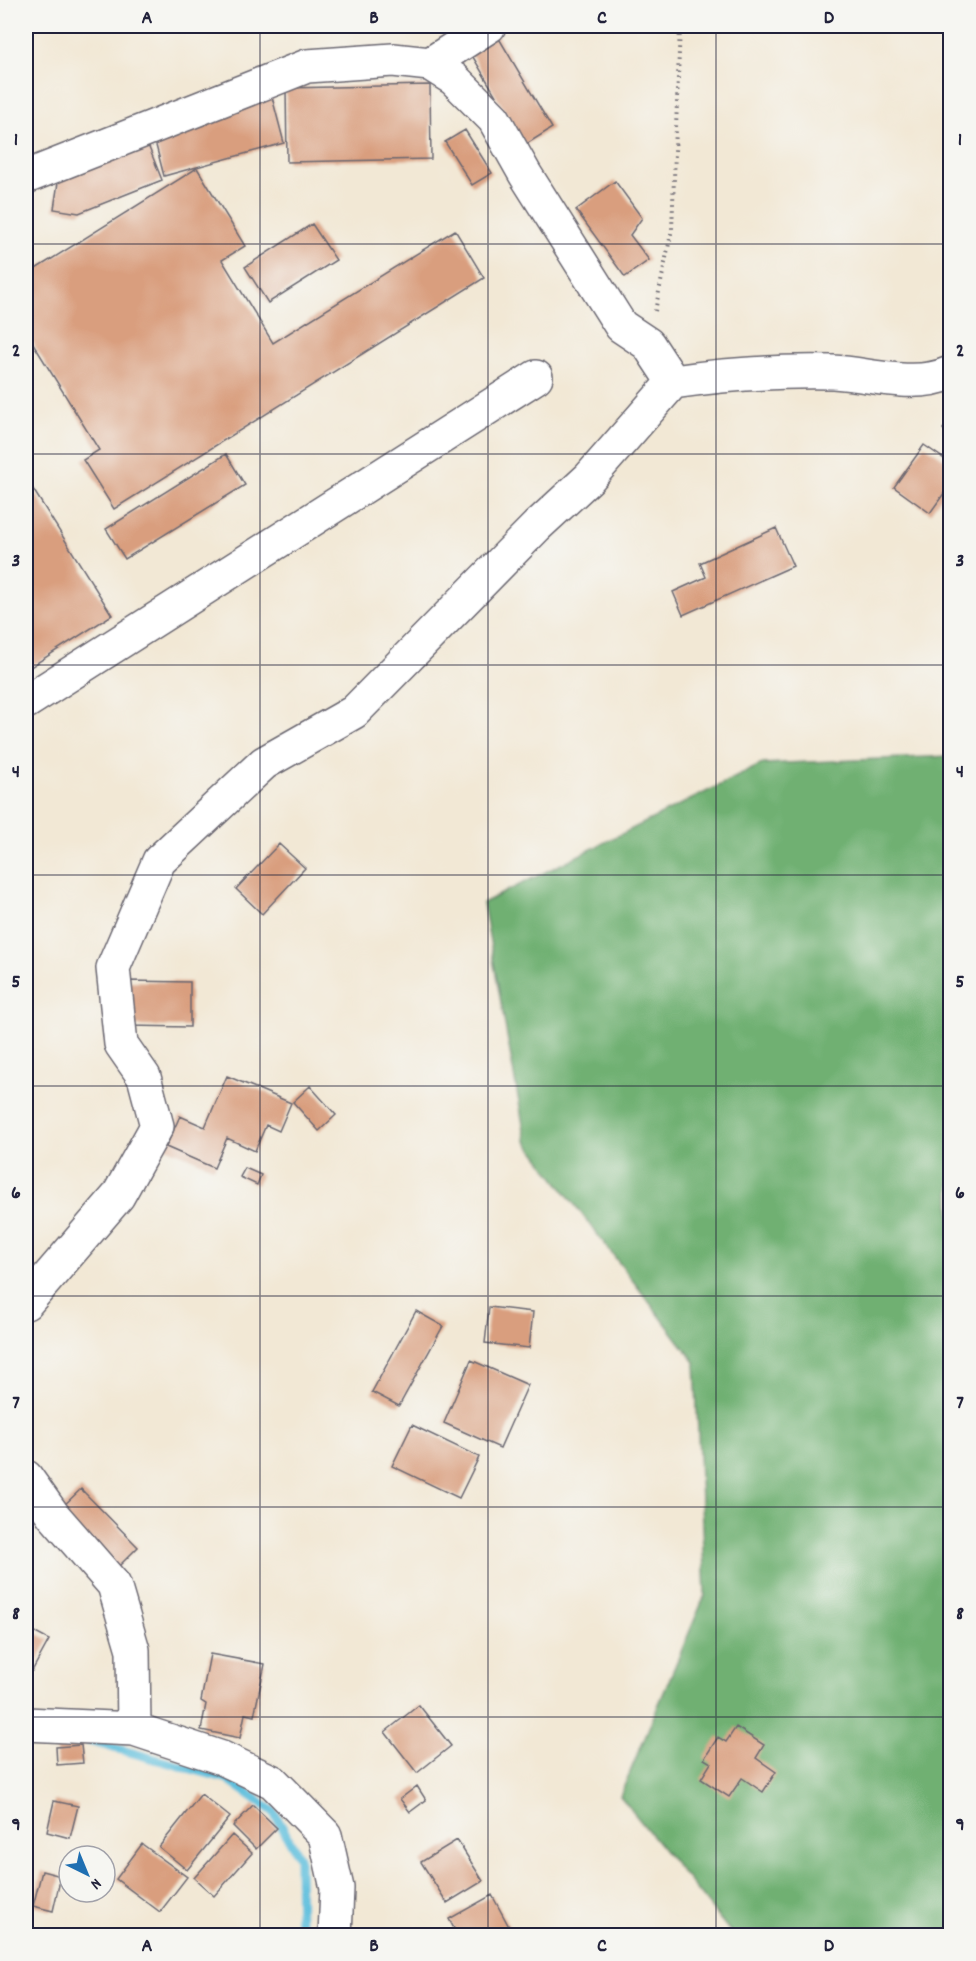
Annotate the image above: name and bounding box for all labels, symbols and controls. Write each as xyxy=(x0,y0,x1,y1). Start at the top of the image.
text: A xyxy=(142,5,153,33)
text: B xyxy=(369,5,379,33)
text: C xyxy=(597,5,607,33)
text: D xyxy=(824,5,835,33)
text: 1 xyxy=(14,127,18,155)
text: 1 xyxy=(958,127,962,155)
text: 2 xyxy=(12,338,20,366)
text: 2 xyxy=(956,338,964,366)
text: 3 xyxy=(12,548,20,576)
text: 3 xyxy=(956,548,964,576)
text: 4 xyxy=(12,759,20,787)
text: 4 xyxy=(956,759,964,787)
text: 5 xyxy=(11,969,21,997)
text: 5 xyxy=(955,969,965,997)
text: 6 xyxy=(11,1180,21,1208)
text: 6 xyxy=(955,1180,965,1208)
text: 7 xyxy=(12,1390,20,1418)
text: 7 xyxy=(956,1390,964,1418)
text: 8 xyxy=(12,1601,20,1629)
text: 8 xyxy=(956,1601,964,1629)
text: 9 xyxy=(11,1812,21,1840)
text: 9 xyxy=(955,1812,965,1840)
north arrow xyxy=(57,1844,117,1904)
text: N xyxy=(85,1872,106,1894)
text: A xyxy=(142,1933,153,1961)
text: B xyxy=(369,1933,379,1961)
text: C xyxy=(597,1933,607,1961)
text: D xyxy=(824,1933,835,1961)

